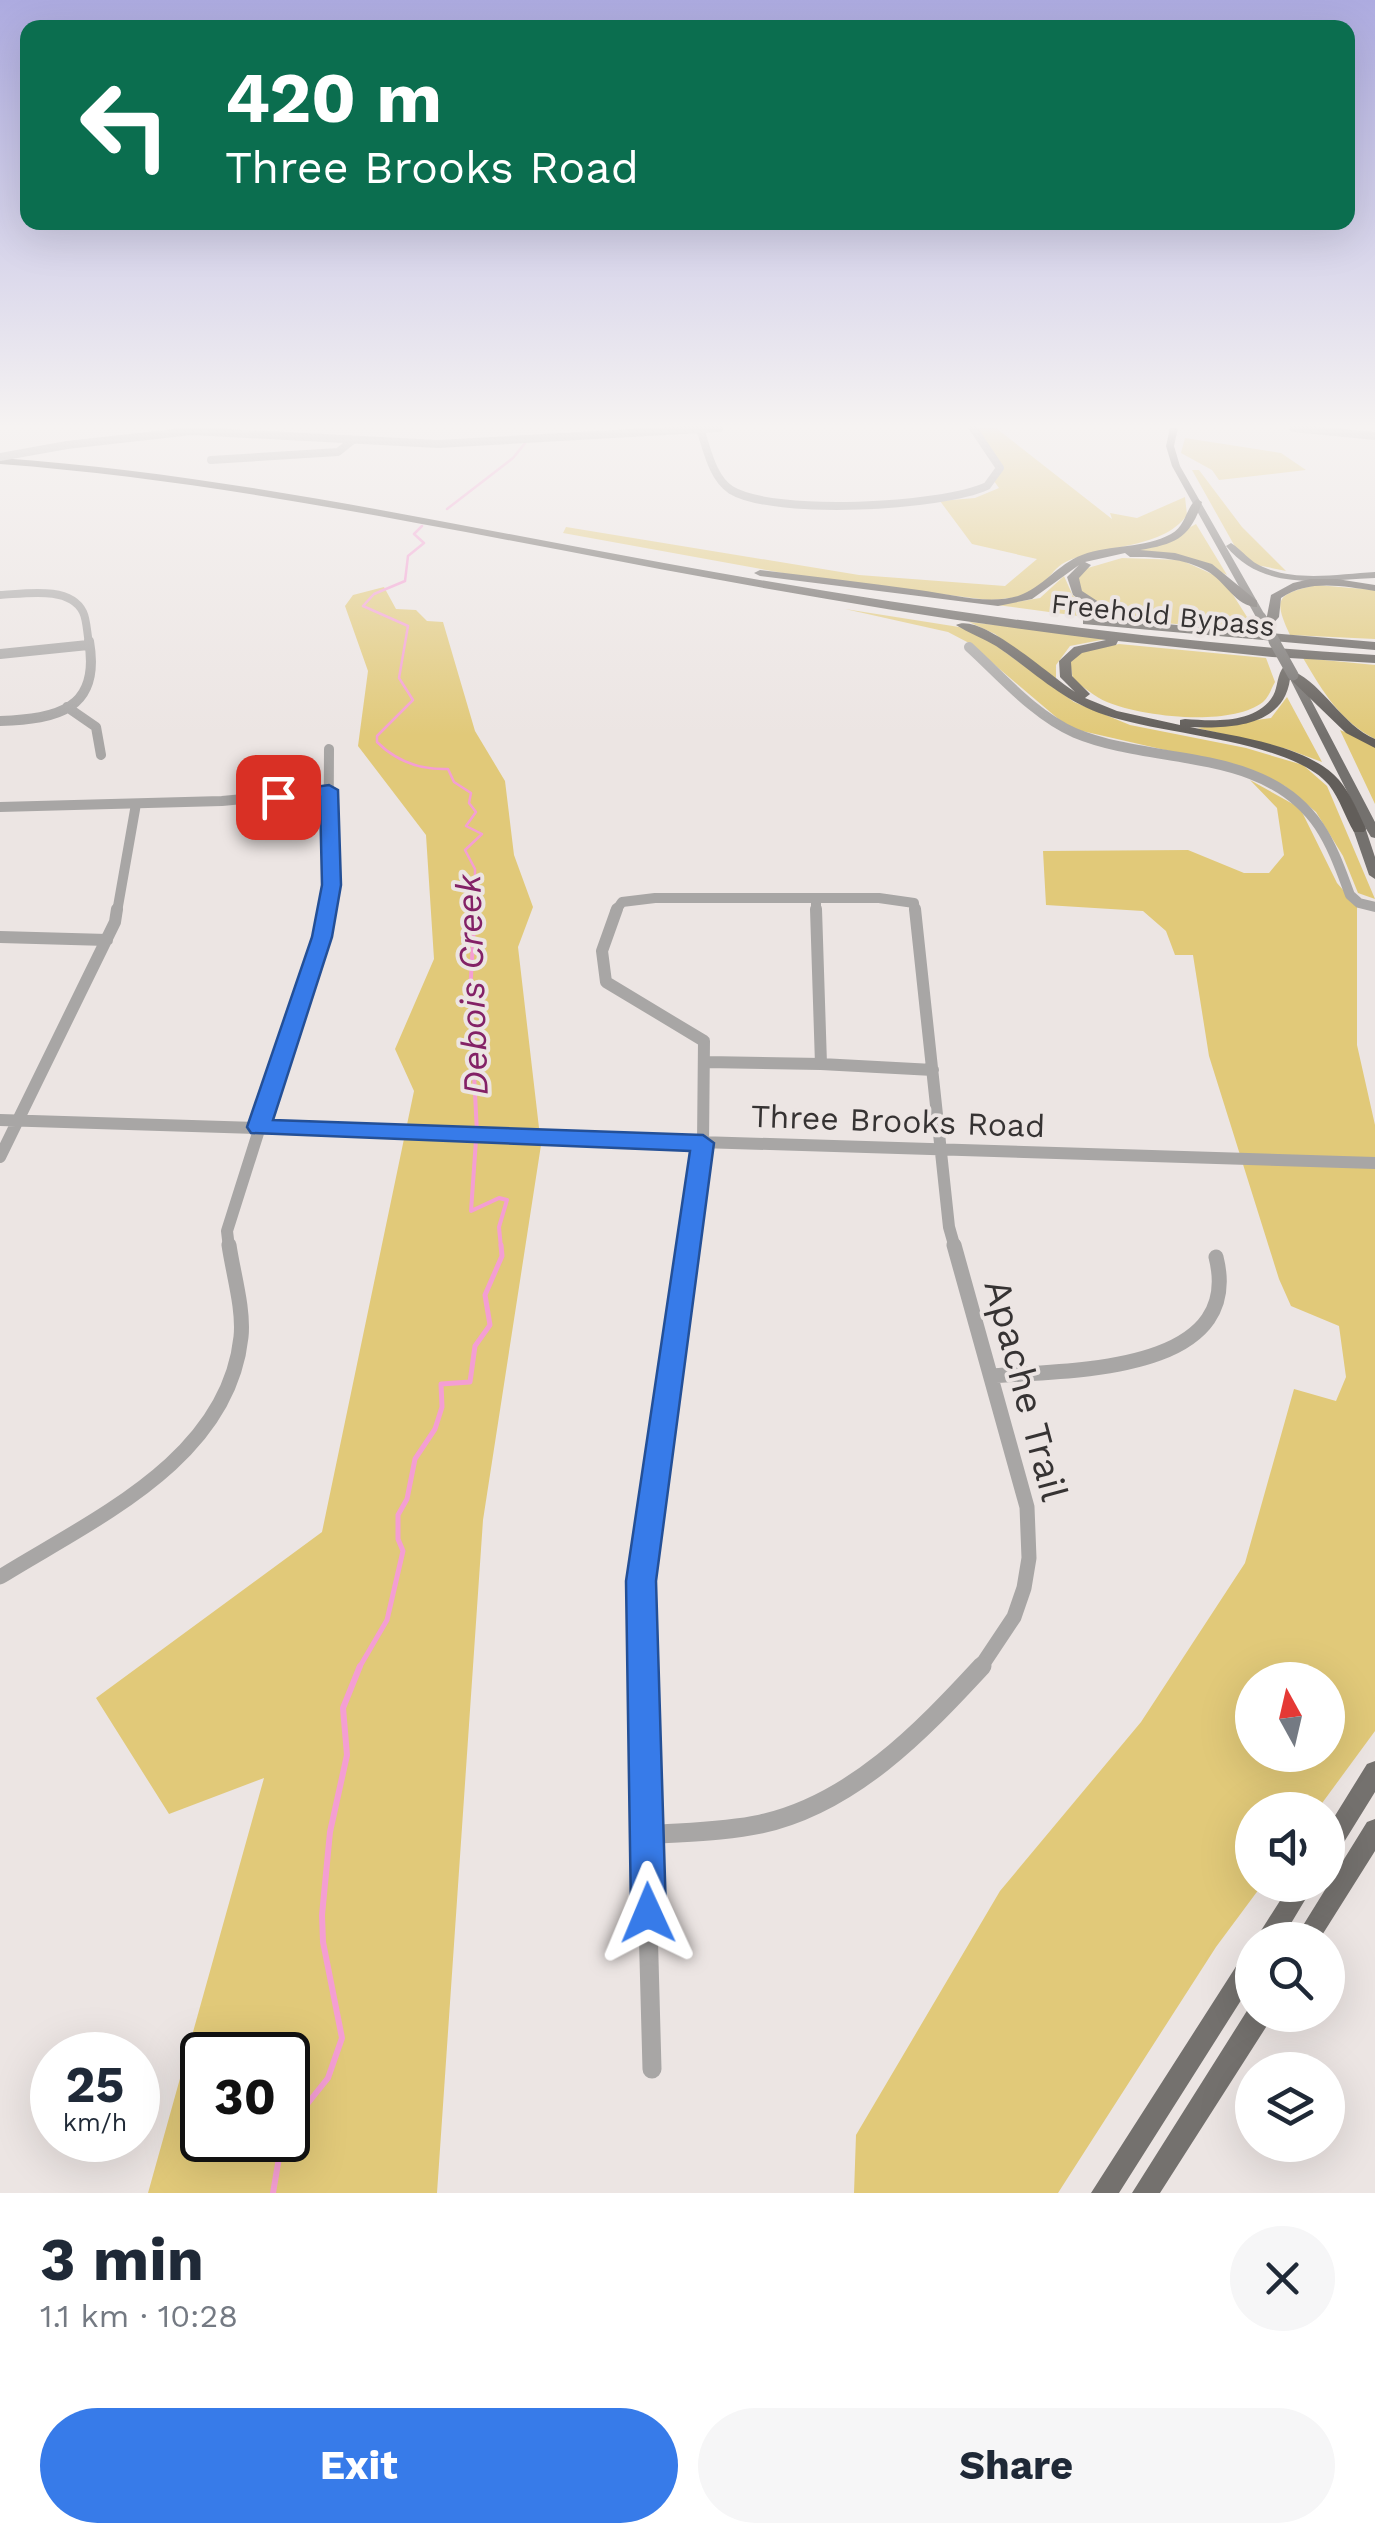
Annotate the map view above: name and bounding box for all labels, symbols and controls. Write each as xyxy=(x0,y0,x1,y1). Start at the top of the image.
text: 420 m xyxy=(225,57,442,139)
icon: left xyxy=(60,60,190,190)
text: Three Brooks Road xyxy=(225,141,639,194)
street label: Freehold Bypass xyxy=(1050,587,1276,643)
pin xyxy=(236,755,321,840)
icon: arrive xyxy=(251,770,306,825)
water label: Debois Creek xyxy=(447,873,497,1096)
street label: Three Brooks Road xyxy=(750,1097,1046,1145)
street label: Apache Trail xyxy=(975,1274,1077,1506)
north arrow xyxy=(1235,1662,1345,1772)
map controls xyxy=(1235,1662,1345,2162)
button: sound xyxy=(1235,1792,1345,1902)
position arrow xyxy=(596,1861,700,1965)
button: search xyxy=(1235,1922,1345,2032)
speed limit sign: 30 xyxy=(180,2032,310,2162)
button: layers xyxy=(1235,2052,1345,2162)
text: 25 xyxy=(66,2055,124,2114)
text: km/h xyxy=(63,2108,127,2137)
text: 3 min xyxy=(40,2224,204,2295)
button: close xyxy=(1230,2226,1335,2331)
text: 1.1 km · 10:28 xyxy=(40,2297,238,2335)
button: Exit xyxy=(40,2408,678,2523)
button: Share xyxy=(698,2408,1335,2523)

